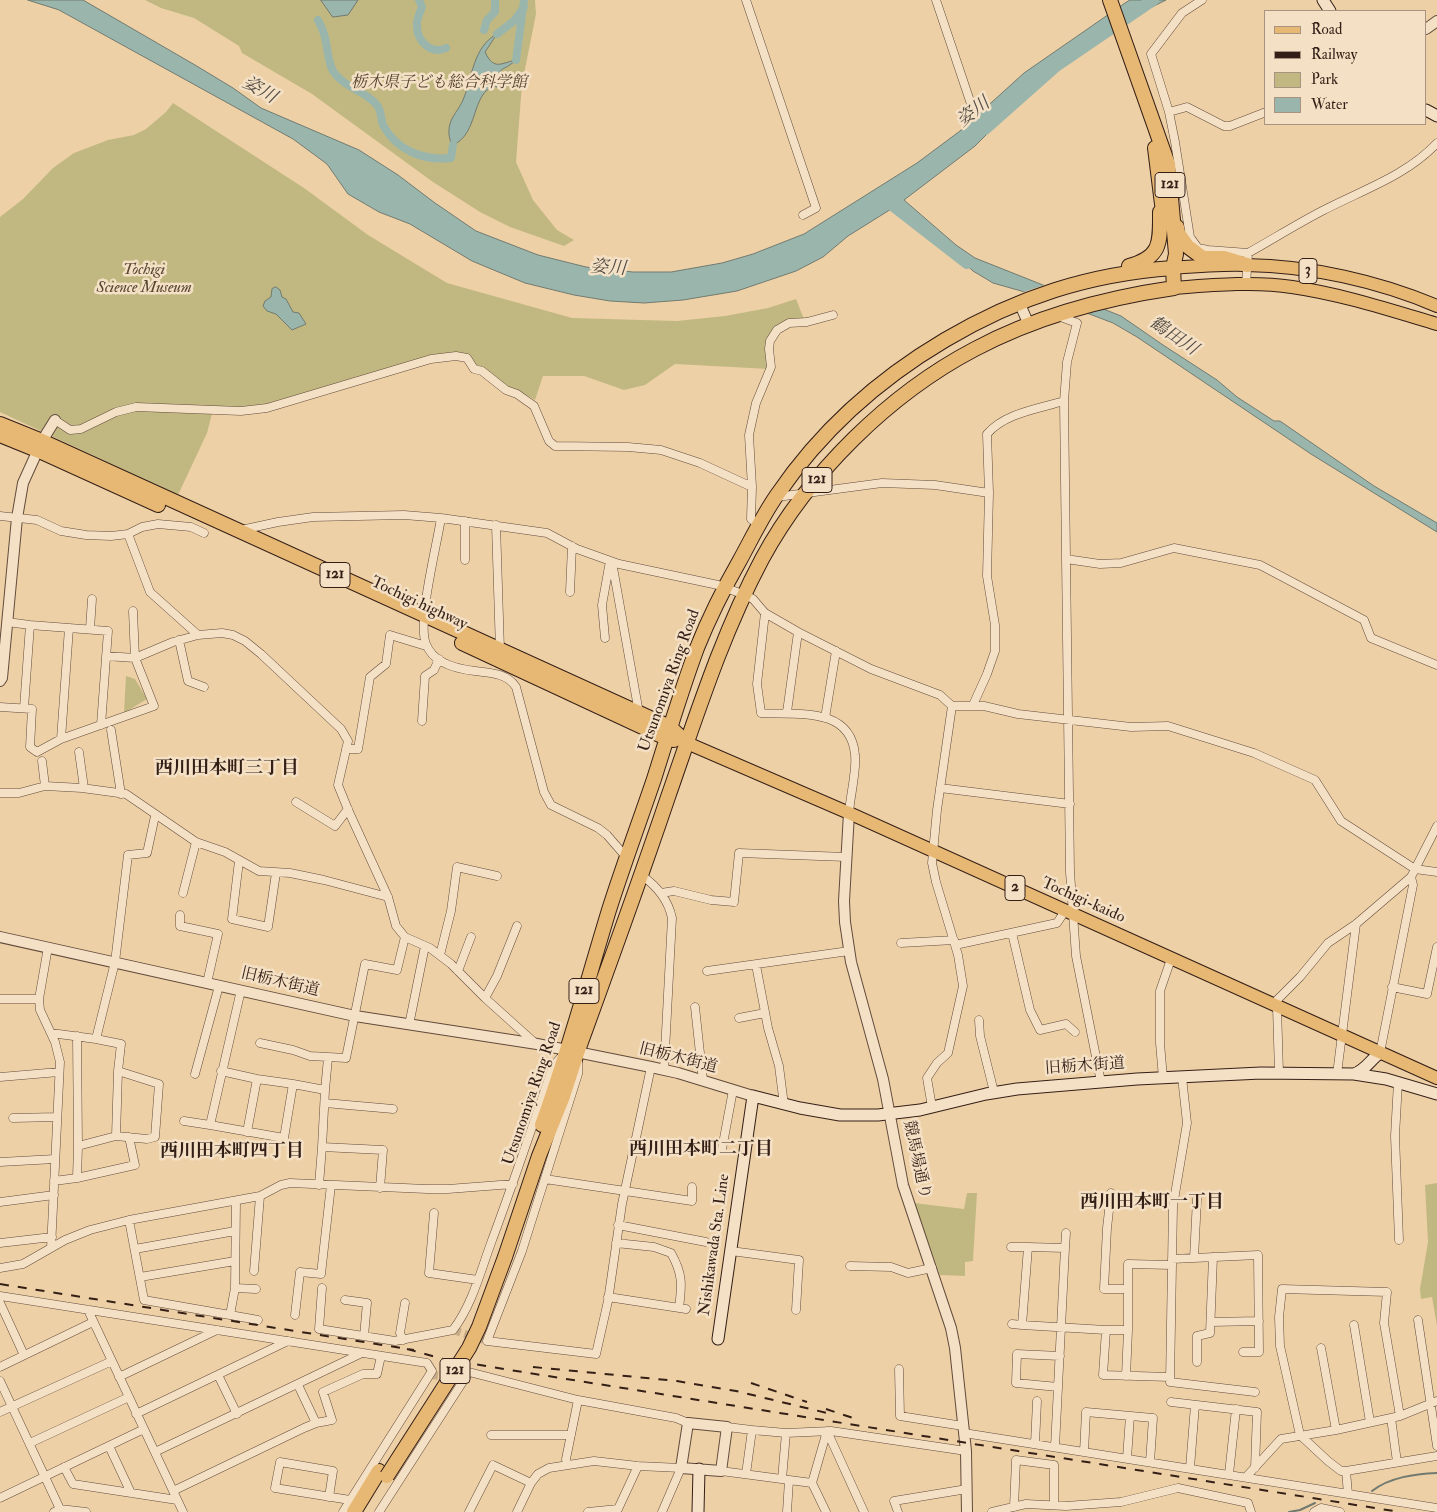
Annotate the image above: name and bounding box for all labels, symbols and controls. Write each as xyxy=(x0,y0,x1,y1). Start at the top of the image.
legend xyxy=(1264,10,1427,125)
text: Road xyxy=(1311,20,1342,39)
text: Railway xyxy=(1311,45,1357,64)
text: Park xyxy=(1311,70,1338,89)
water label: 姿川 xyxy=(238,73,280,109)
park label: 栃木県子ども総合科学館 xyxy=(351,74,527,94)
water label: 姿川 xyxy=(953,94,995,132)
text: Water xyxy=(1311,95,1348,114)
road number: 121 xyxy=(1155,172,1185,198)
water label: 姿川 xyxy=(589,257,627,281)
road number: 3 xyxy=(1299,258,1317,284)
park label: Tochigi Science Museum xyxy=(96,261,192,299)
water label: 鶴田川 xyxy=(1145,313,1201,361)
road number: 121 xyxy=(802,468,832,492)
road number: 121 xyxy=(320,562,350,588)
street label: Tochigi highway xyxy=(368,573,470,635)
street label: Utsunomiya Ring Road xyxy=(635,607,705,755)
district label: 西川田本町三丁目 xyxy=(155,758,299,780)
street label: Tochigi-kaido xyxy=(1038,874,1128,928)
road number: 2 xyxy=(1005,876,1025,900)
street label: 旧栃木街道 xyxy=(239,965,321,1001)
road number: 121 xyxy=(569,978,599,1004)
street label: Utsunomiya Ring Road xyxy=(499,1020,567,1168)
street label: 旧栃木街道 xyxy=(637,1040,719,1078)
street label: 旧栃木街道 xyxy=(1044,1055,1126,1079)
street label: 競馬場通り xyxy=(898,1119,934,1201)
district label: 西川田本町二丁目 xyxy=(629,1139,773,1161)
district label: 西川田本町四丁目 xyxy=(160,1141,304,1163)
street label: Nishikawada Sta. Line xyxy=(696,1173,734,1317)
district label: 西川田本町一丁目 xyxy=(1080,1192,1224,1214)
road number: 121 xyxy=(440,1358,470,1384)

